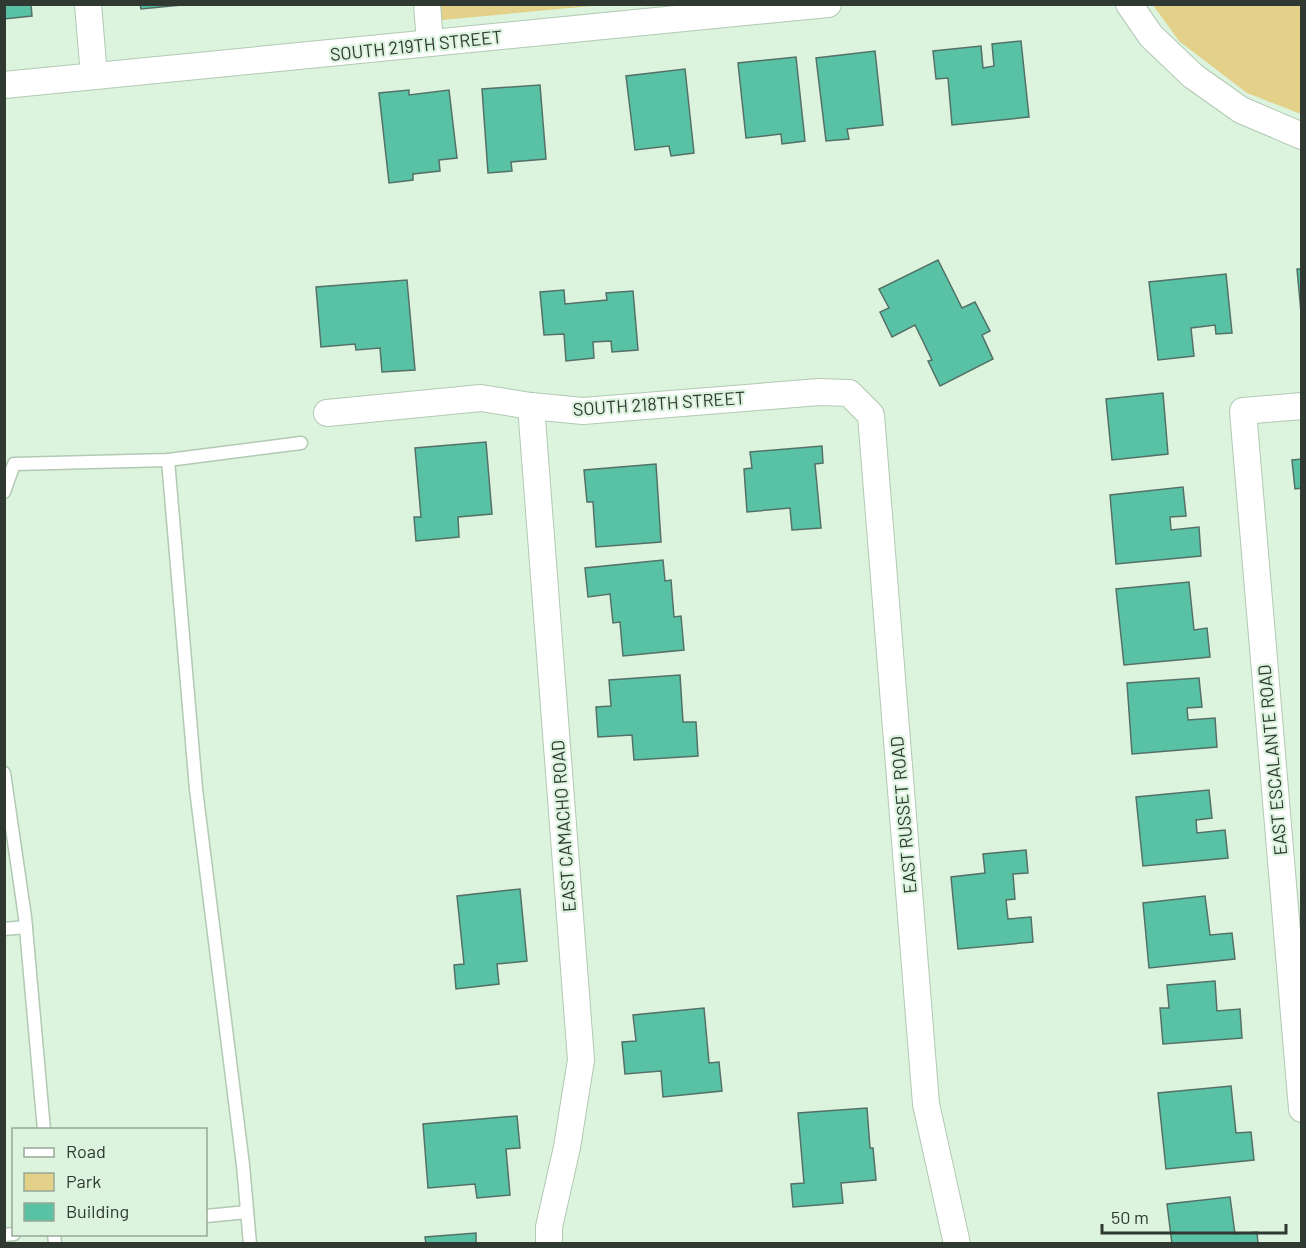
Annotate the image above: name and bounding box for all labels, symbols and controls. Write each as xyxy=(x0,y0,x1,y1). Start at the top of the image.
street label: SOUTH 219TH STREET xyxy=(329,25,503,65)
street label: SOUTH 218TH STREET xyxy=(572,386,746,420)
street label: EAST ESCALANTE ROAD xyxy=(1253,664,1291,856)
street label: EAST RUSSET ROAD xyxy=(885,735,921,895)
street label: EAST CAMACHO ROAD xyxy=(546,739,580,913)
legend xyxy=(12,1128,207,1236)
text: Road xyxy=(66,1140,106,1162)
text: Park xyxy=(66,1170,101,1192)
scale bar xyxy=(1102,1197,1286,1235)
text: Building xyxy=(66,1200,129,1222)
text: 50 m xyxy=(1111,1206,1149,1228)

